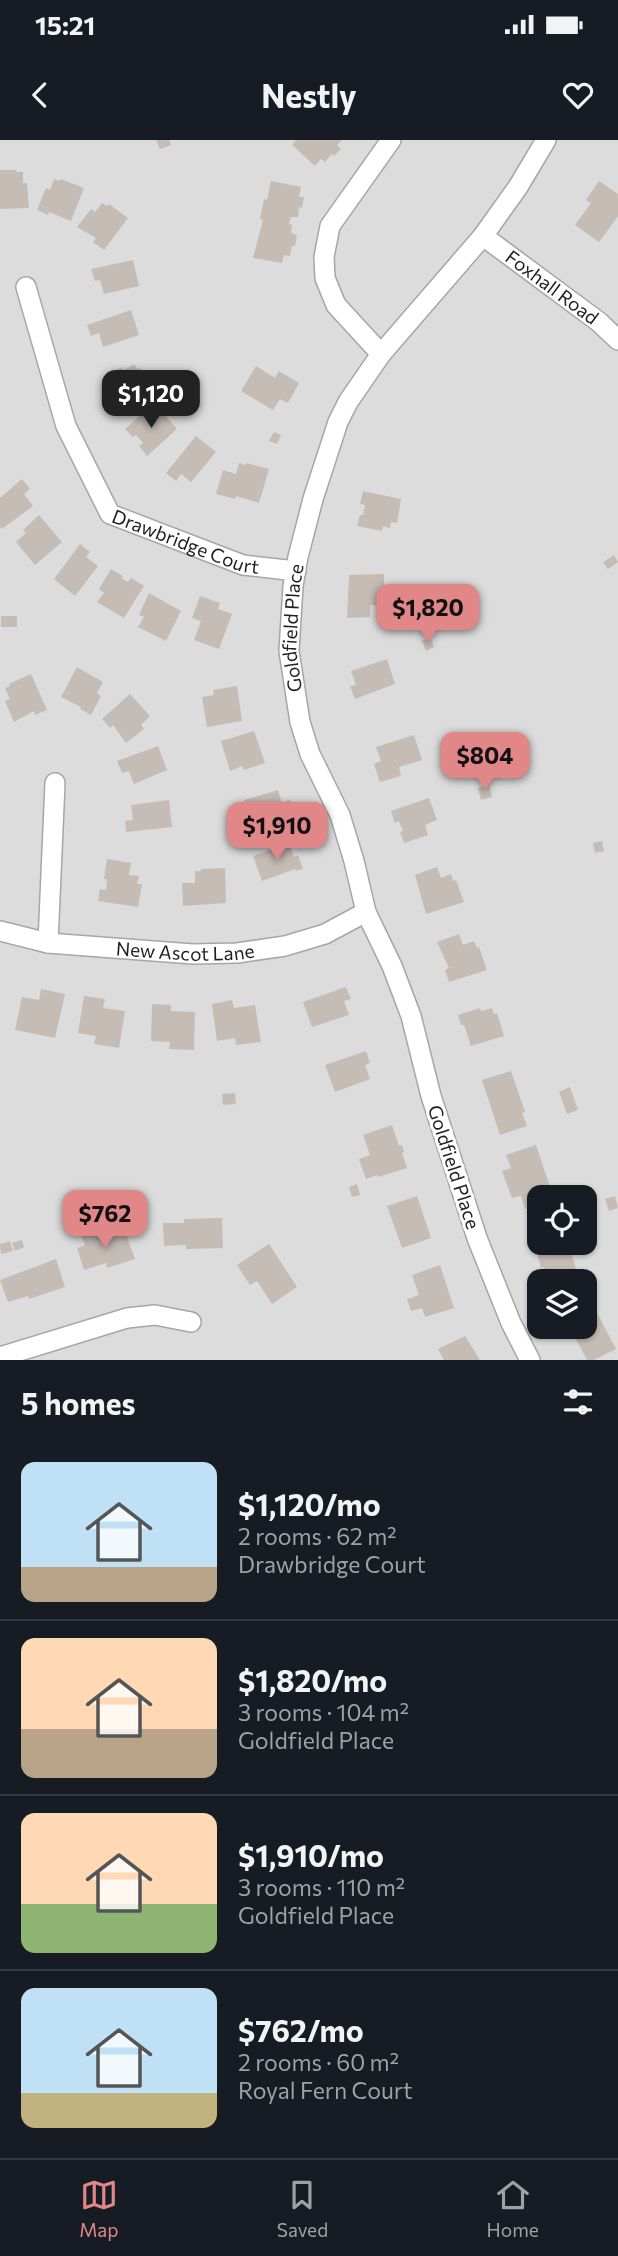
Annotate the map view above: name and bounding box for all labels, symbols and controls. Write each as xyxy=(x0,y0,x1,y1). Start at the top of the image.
text: 15:21 xyxy=(35,9,95,40)
text: Nestly xyxy=(261,75,357,115)
icon: back xyxy=(21,76,59,114)
icon: heart xyxy=(559,76,597,114)
street label: Foxhall Road xyxy=(501,245,603,329)
pin: $1,120 xyxy=(94,370,208,430)
text: $1,120 xyxy=(118,379,184,407)
street label: Drawbridge Court xyxy=(109,504,261,578)
street label: Goldfield Place xyxy=(277,562,308,694)
pin: $1,820 xyxy=(371,584,485,644)
text: $1,820 xyxy=(392,593,464,621)
pin: $804 xyxy=(444,732,526,792)
text: $804 xyxy=(457,741,513,769)
pin: $1,910 xyxy=(220,802,334,862)
text: $1,910 xyxy=(243,811,311,839)
street label: New Ascot Lane xyxy=(115,936,256,965)
street label: Goldfield Place xyxy=(424,1102,485,1232)
map controls xyxy=(527,1185,597,1339)
button: locate xyxy=(527,1185,597,1255)
pin: $762 xyxy=(64,1190,146,1250)
text: $762 xyxy=(79,1199,131,1227)
button: layers xyxy=(527,1269,597,1339)
icon: filters xyxy=(559,1383,597,1421)
text: 5 homes xyxy=(21,1384,135,1421)
text: $1,120/mo xyxy=(238,1485,381,1522)
icon: home xyxy=(77,1490,161,1574)
text: 2 rooms · 62 m² xyxy=(238,1522,397,1550)
text: Drawbridge Court xyxy=(238,1550,426,1578)
text: $1,820/mo xyxy=(238,1661,387,1698)
icon: home xyxy=(77,1666,161,1750)
text: 3 rooms · 104 m² xyxy=(238,1698,409,1726)
text: Goldfield Place xyxy=(238,1726,394,1754)
text: $1,910/mo xyxy=(238,1836,384,1873)
icon: home xyxy=(77,1841,161,1925)
text: 3 rooms · 110 m² xyxy=(238,1873,405,1901)
text: Goldfield Place xyxy=(238,1901,394,1929)
text: $762/mo xyxy=(238,2011,364,2048)
icon: home xyxy=(77,2016,161,2100)
text: 2 rooms · 60 m² xyxy=(238,2048,399,2076)
text: Royal Fern Court xyxy=(238,2076,413,2104)
tab: Map xyxy=(79,2176,118,2241)
tab: Saved xyxy=(277,2176,328,2241)
tab: Home xyxy=(487,2176,539,2241)

